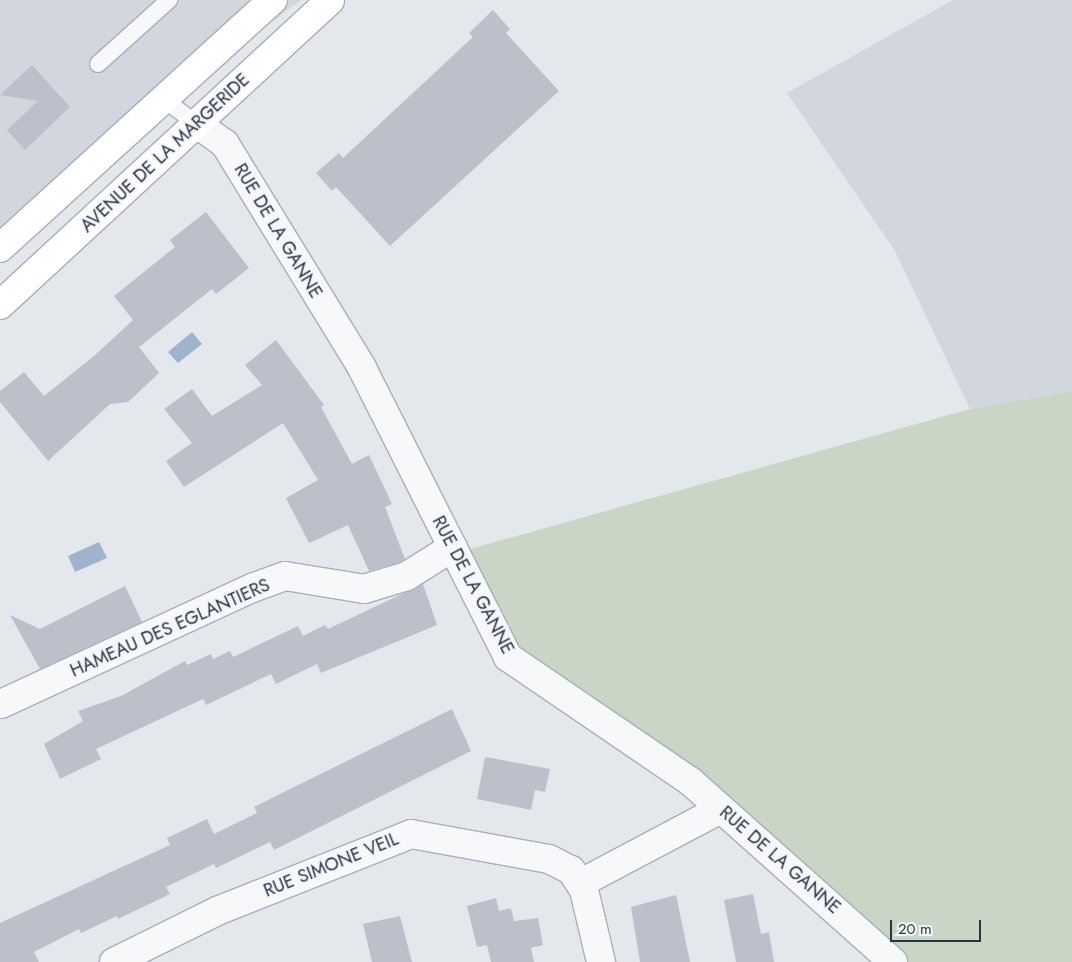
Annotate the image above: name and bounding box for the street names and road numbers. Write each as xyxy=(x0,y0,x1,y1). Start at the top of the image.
street label: AVENUE DE LA MARGERIDE xyxy=(76,69,254,237)
street label: RUE DE LA GANNE xyxy=(229,160,327,302)
street label: RUE DE LA GANNE xyxy=(428,512,518,658)
street label: HAMEAU DES EGLANTIERS xyxy=(67,574,273,682)
street label: RUE DE LA GANNE xyxy=(715,802,845,918)
street label: RUE SIMONE VEIL xyxy=(261,828,401,902)

